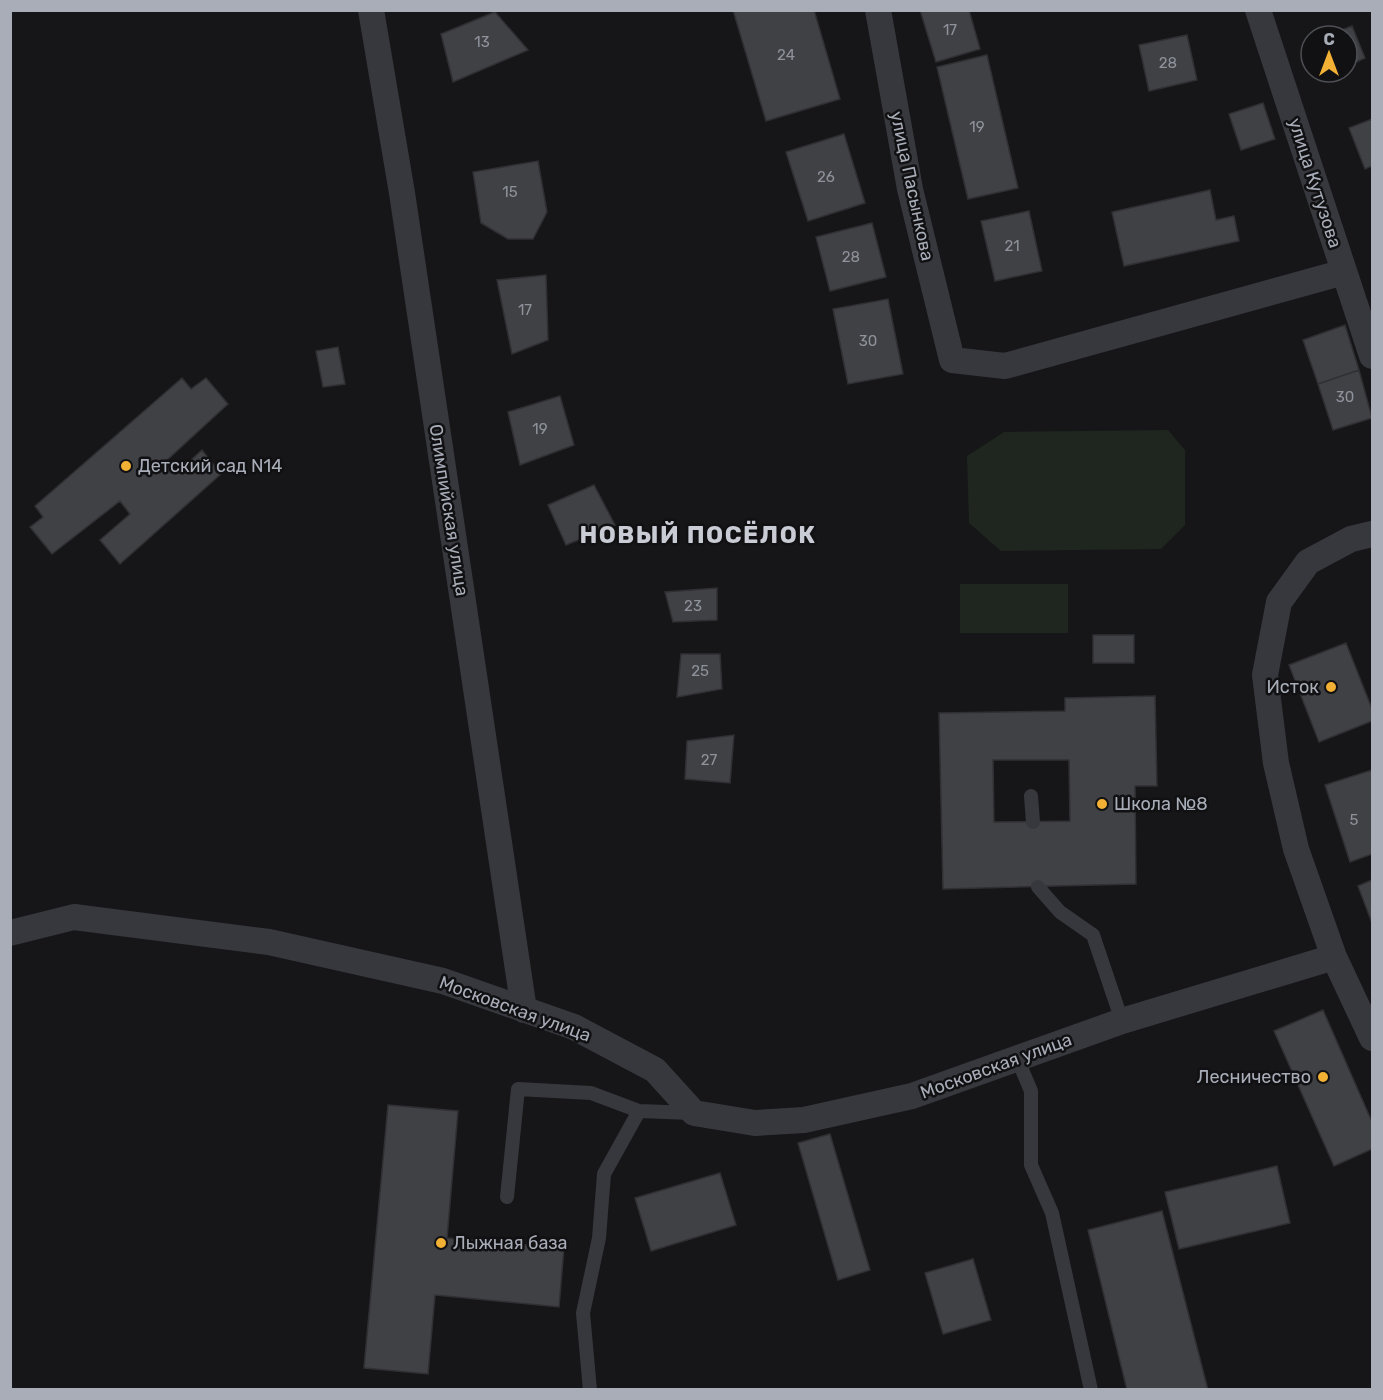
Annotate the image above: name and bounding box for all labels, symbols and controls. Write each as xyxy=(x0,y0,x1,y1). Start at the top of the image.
house number: 17 xyxy=(943,21,957,39)
north arrow xyxy=(1299,24,1359,84)
text: С xyxy=(1323,30,1335,49)
house number: 13 xyxy=(474,33,490,51)
house number: 24 xyxy=(777,46,795,64)
house number: 28 xyxy=(1159,54,1177,72)
street label: улица Пасынкова xyxy=(885,109,939,263)
street label: улица Кутузова xyxy=(1284,115,1346,251)
house number: 19 xyxy=(969,118,985,136)
house number: 26 xyxy=(817,168,835,186)
house number: 15 xyxy=(502,183,518,201)
house number: 21 xyxy=(1004,237,1020,255)
house number: 28 xyxy=(842,248,860,266)
house number: 17 xyxy=(518,301,532,319)
house number: 30 xyxy=(859,332,877,350)
house number: 30 xyxy=(1336,388,1354,406)
house number: 19 xyxy=(532,420,548,438)
street label: Олимпийская улица xyxy=(425,422,473,598)
place label: Детский сад N14 xyxy=(138,455,282,477)
marker: Детский сад N14 xyxy=(119,459,133,473)
district label: НОВЫЙ ПОСЁЛОК xyxy=(579,520,817,549)
house number: 23 xyxy=(684,597,702,615)
house number: 25 xyxy=(691,662,709,680)
place label: Исток xyxy=(1267,676,1319,698)
marker: Исток xyxy=(1324,680,1338,694)
house number: 27 xyxy=(701,751,718,769)
place label: Школа №8 xyxy=(1114,793,1208,815)
marker: Школа №8 xyxy=(1095,797,1109,811)
house number: 5 xyxy=(1350,811,1359,829)
street label: Московская улица xyxy=(436,971,594,1047)
street label: Московская улица xyxy=(917,1028,1075,1104)
place label: Лесничество xyxy=(1197,1066,1311,1088)
marker: Лесничество xyxy=(1316,1070,1330,1084)
place label: Лыжная база xyxy=(453,1232,567,1254)
marker: Лыжная база xyxy=(434,1236,448,1250)

